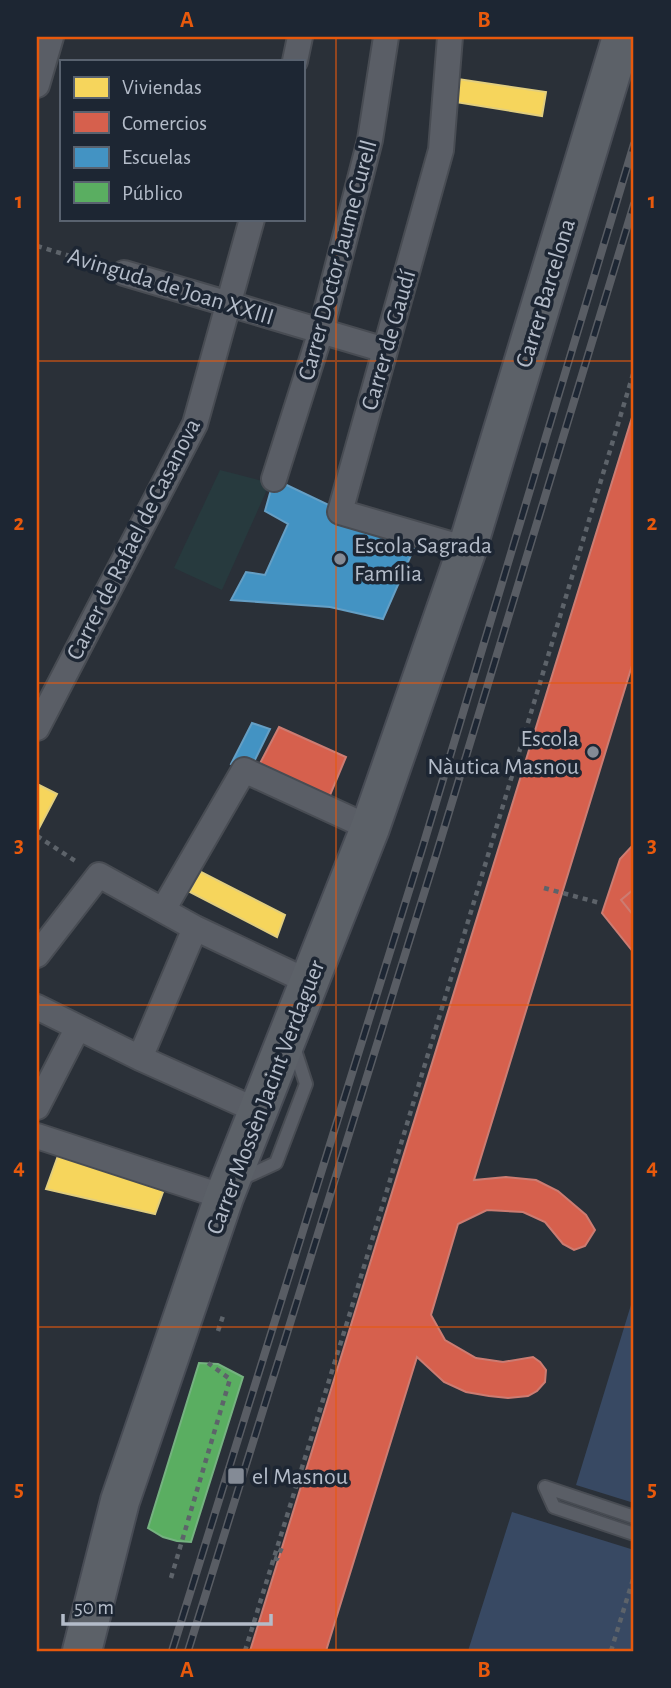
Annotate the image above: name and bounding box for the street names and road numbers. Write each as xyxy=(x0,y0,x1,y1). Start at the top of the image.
street label: Carrer Doctor Jaume Curell xyxy=(294,137,382,383)
street label: Carrer Barcelona xyxy=(512,216,580,371)
street label: Avinguda de Joan XXIII xyxy=(65,244,277,330)
street label: Carrer de Gaudí xyxy=(357,267,420,413)
street label: Carrer de Rafael de Casanova xyxy=(63,415,205,664)
street label: Carrer Mossèn Jacint Verdaguer xyxy=(202,957,329,1238)

